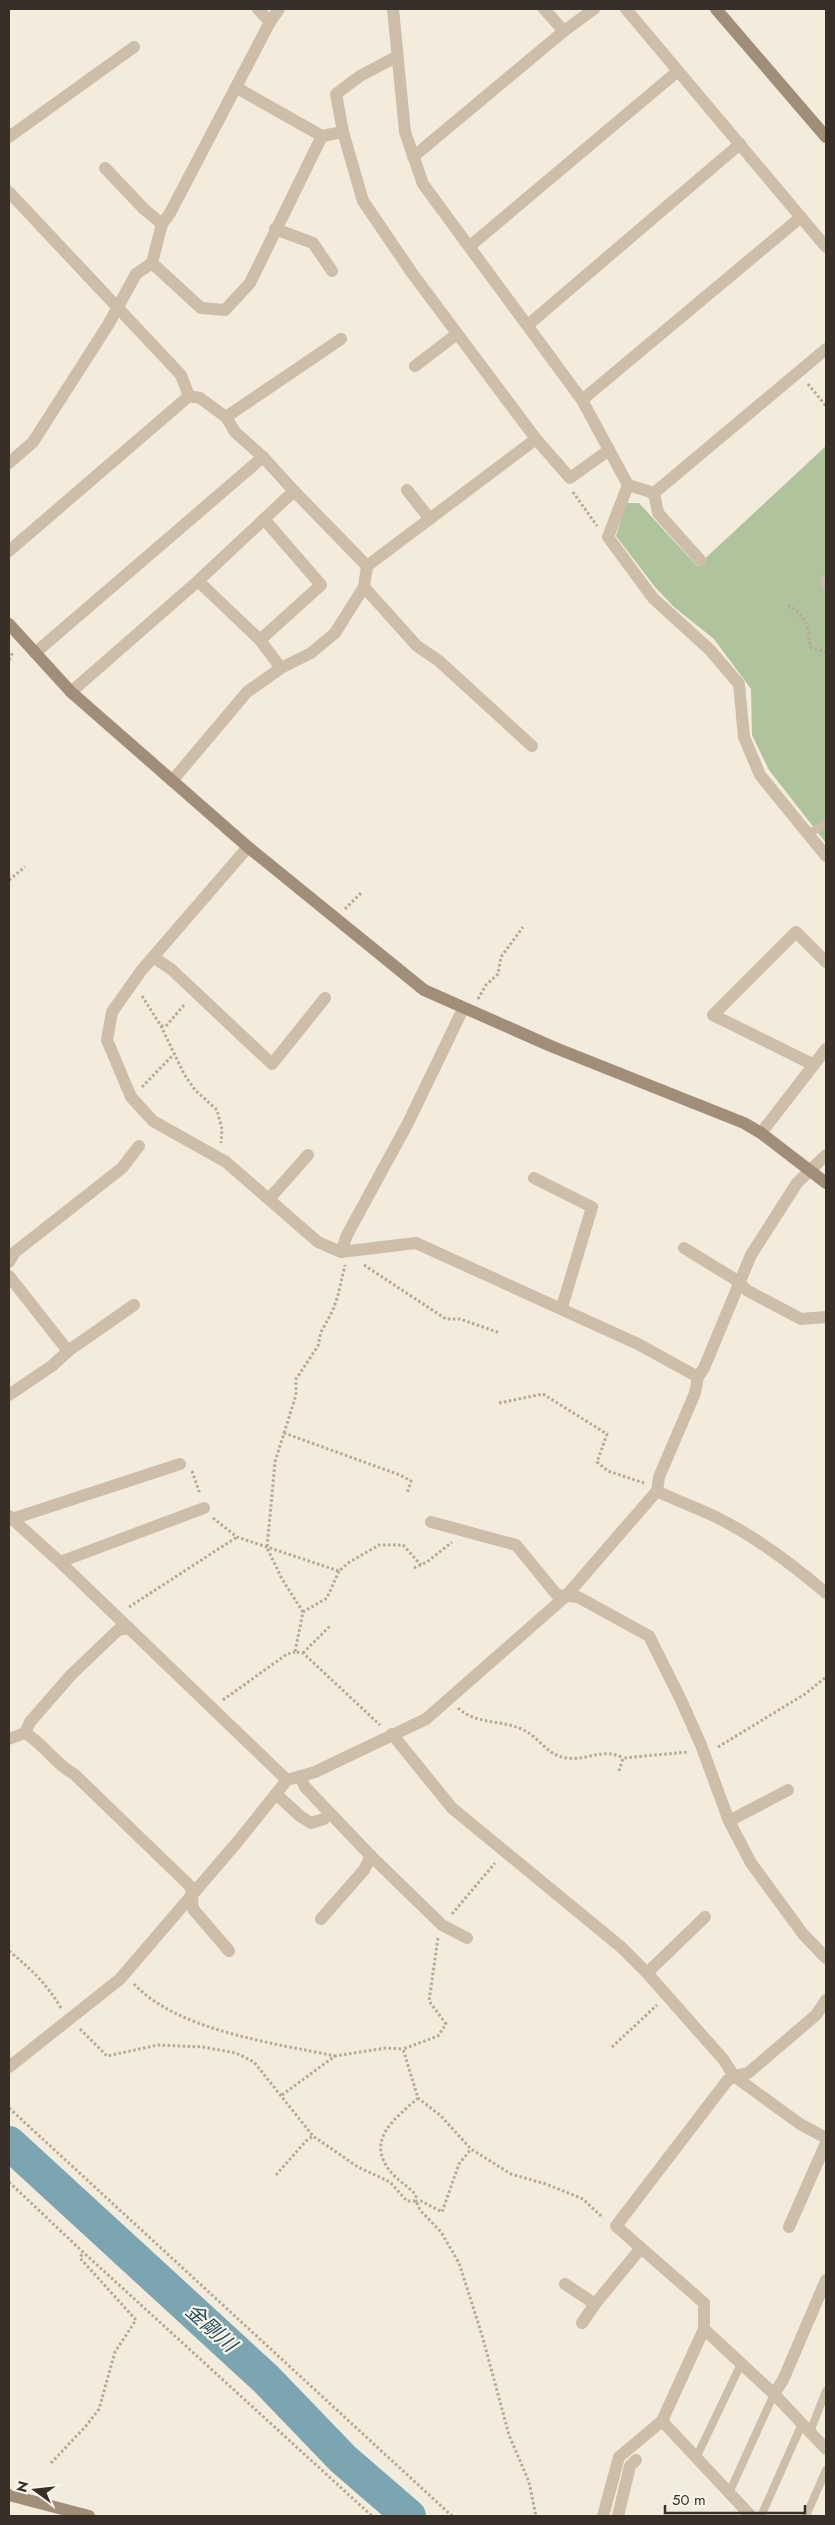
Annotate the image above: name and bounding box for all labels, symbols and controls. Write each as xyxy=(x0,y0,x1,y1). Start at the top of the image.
water label: 金剛川 xyxy=(179,2297,244,2360)
north arrow xyxy=(10,2465,60,2515)
text: N xyxy=(11,2479,34,2495)
scale bar xyxy=(665,2482,805,2514)
text: 50 m xyxy=(672,2489,706,2511)

